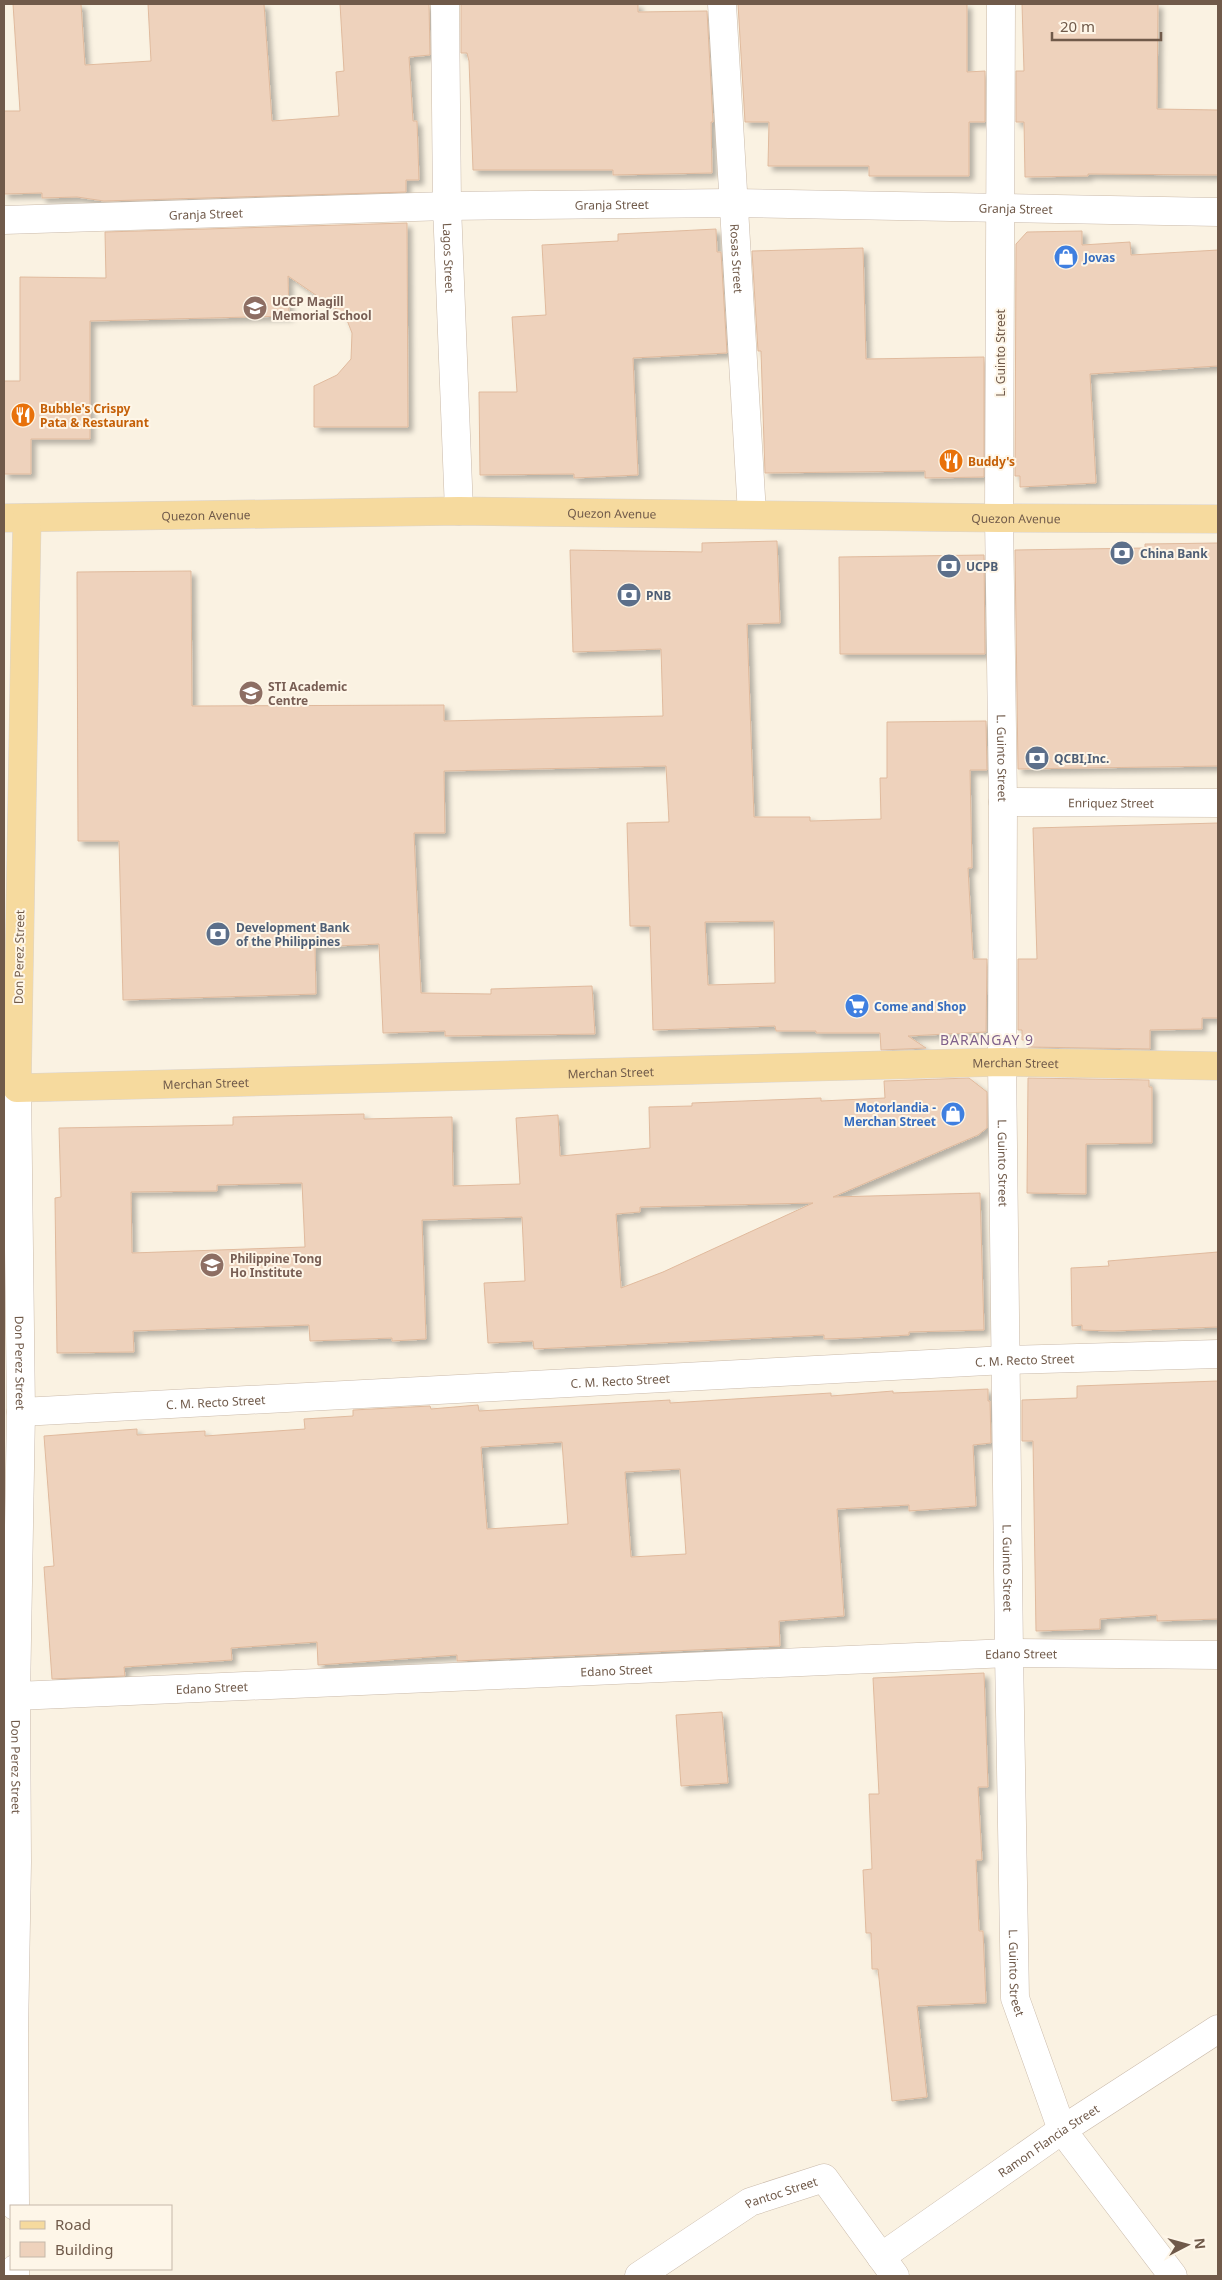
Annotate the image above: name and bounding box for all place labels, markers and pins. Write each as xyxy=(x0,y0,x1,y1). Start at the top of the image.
shop icon: Jovas xyxy=(1053,244,1079,270)
place label: Jovas xyxy=(1083,249,1115,266)
place label: UCCP Magill Memorial School xyxy=(272,293,372,324)
school or university icon: UCCP Magill Memorial School xyxy=(242,295,268,321)
place label: Bubble's Crispy Pata & Restaurant xyxy=(40,400,149,431)
restaurant icon: Bubble's Crispy Pata & Restaurant xyxy=(10,402,36,428)
restaurant icon: Buddy's xyxy=(938,448,964,474)
place label: Buddy's xyxy=(968,453,1015,470)
bank icon: China Bank xyxy=(1109,540,1135,566)
place label: China Bank xyxy=(1140,545,1208,562)
bank icon: UCPB xyxy=(936,553,962,579)
place label: UCPB xyxy=(966,558,998,575)
bank icon: PNB xyxy=(616,582,642,608)
place label: PNB xyxy=(646,587,671,604)
place label: STI Academic Centre xyxy=(268,678,347,709)
school or university icon: STI Academic Centre xyxy=(238,680,264,706)
bank icon: QCBI,Inc. xyxy=(1024,745,1050,771)
place label: QCBI,Inc. xyxy=(1054,750,1109,767)
place label: Development Bank of the Philippines xyxy=(236,919,350,950)
bank icon: Development Bank of the Philippines xyxy=(205,921,231,947)
supermarket icon: Come and Shop xyxy=(844,993,870,1019)
place label: Come and Shop xyxy=(874,998,967,1015)
place label: Motorlandia - Merchan Street xyxy=(844,1099,936,1130)
shop icon: Motorlandia - Merchan Street xyxy=(940,1101,966,1127)
place label: Philippine Tong Ho Institute xyxy=(230,1250,322,1281)
school or university icon: Philippine Tong Ho Institute xyxy=(199,1252,225,1278)

